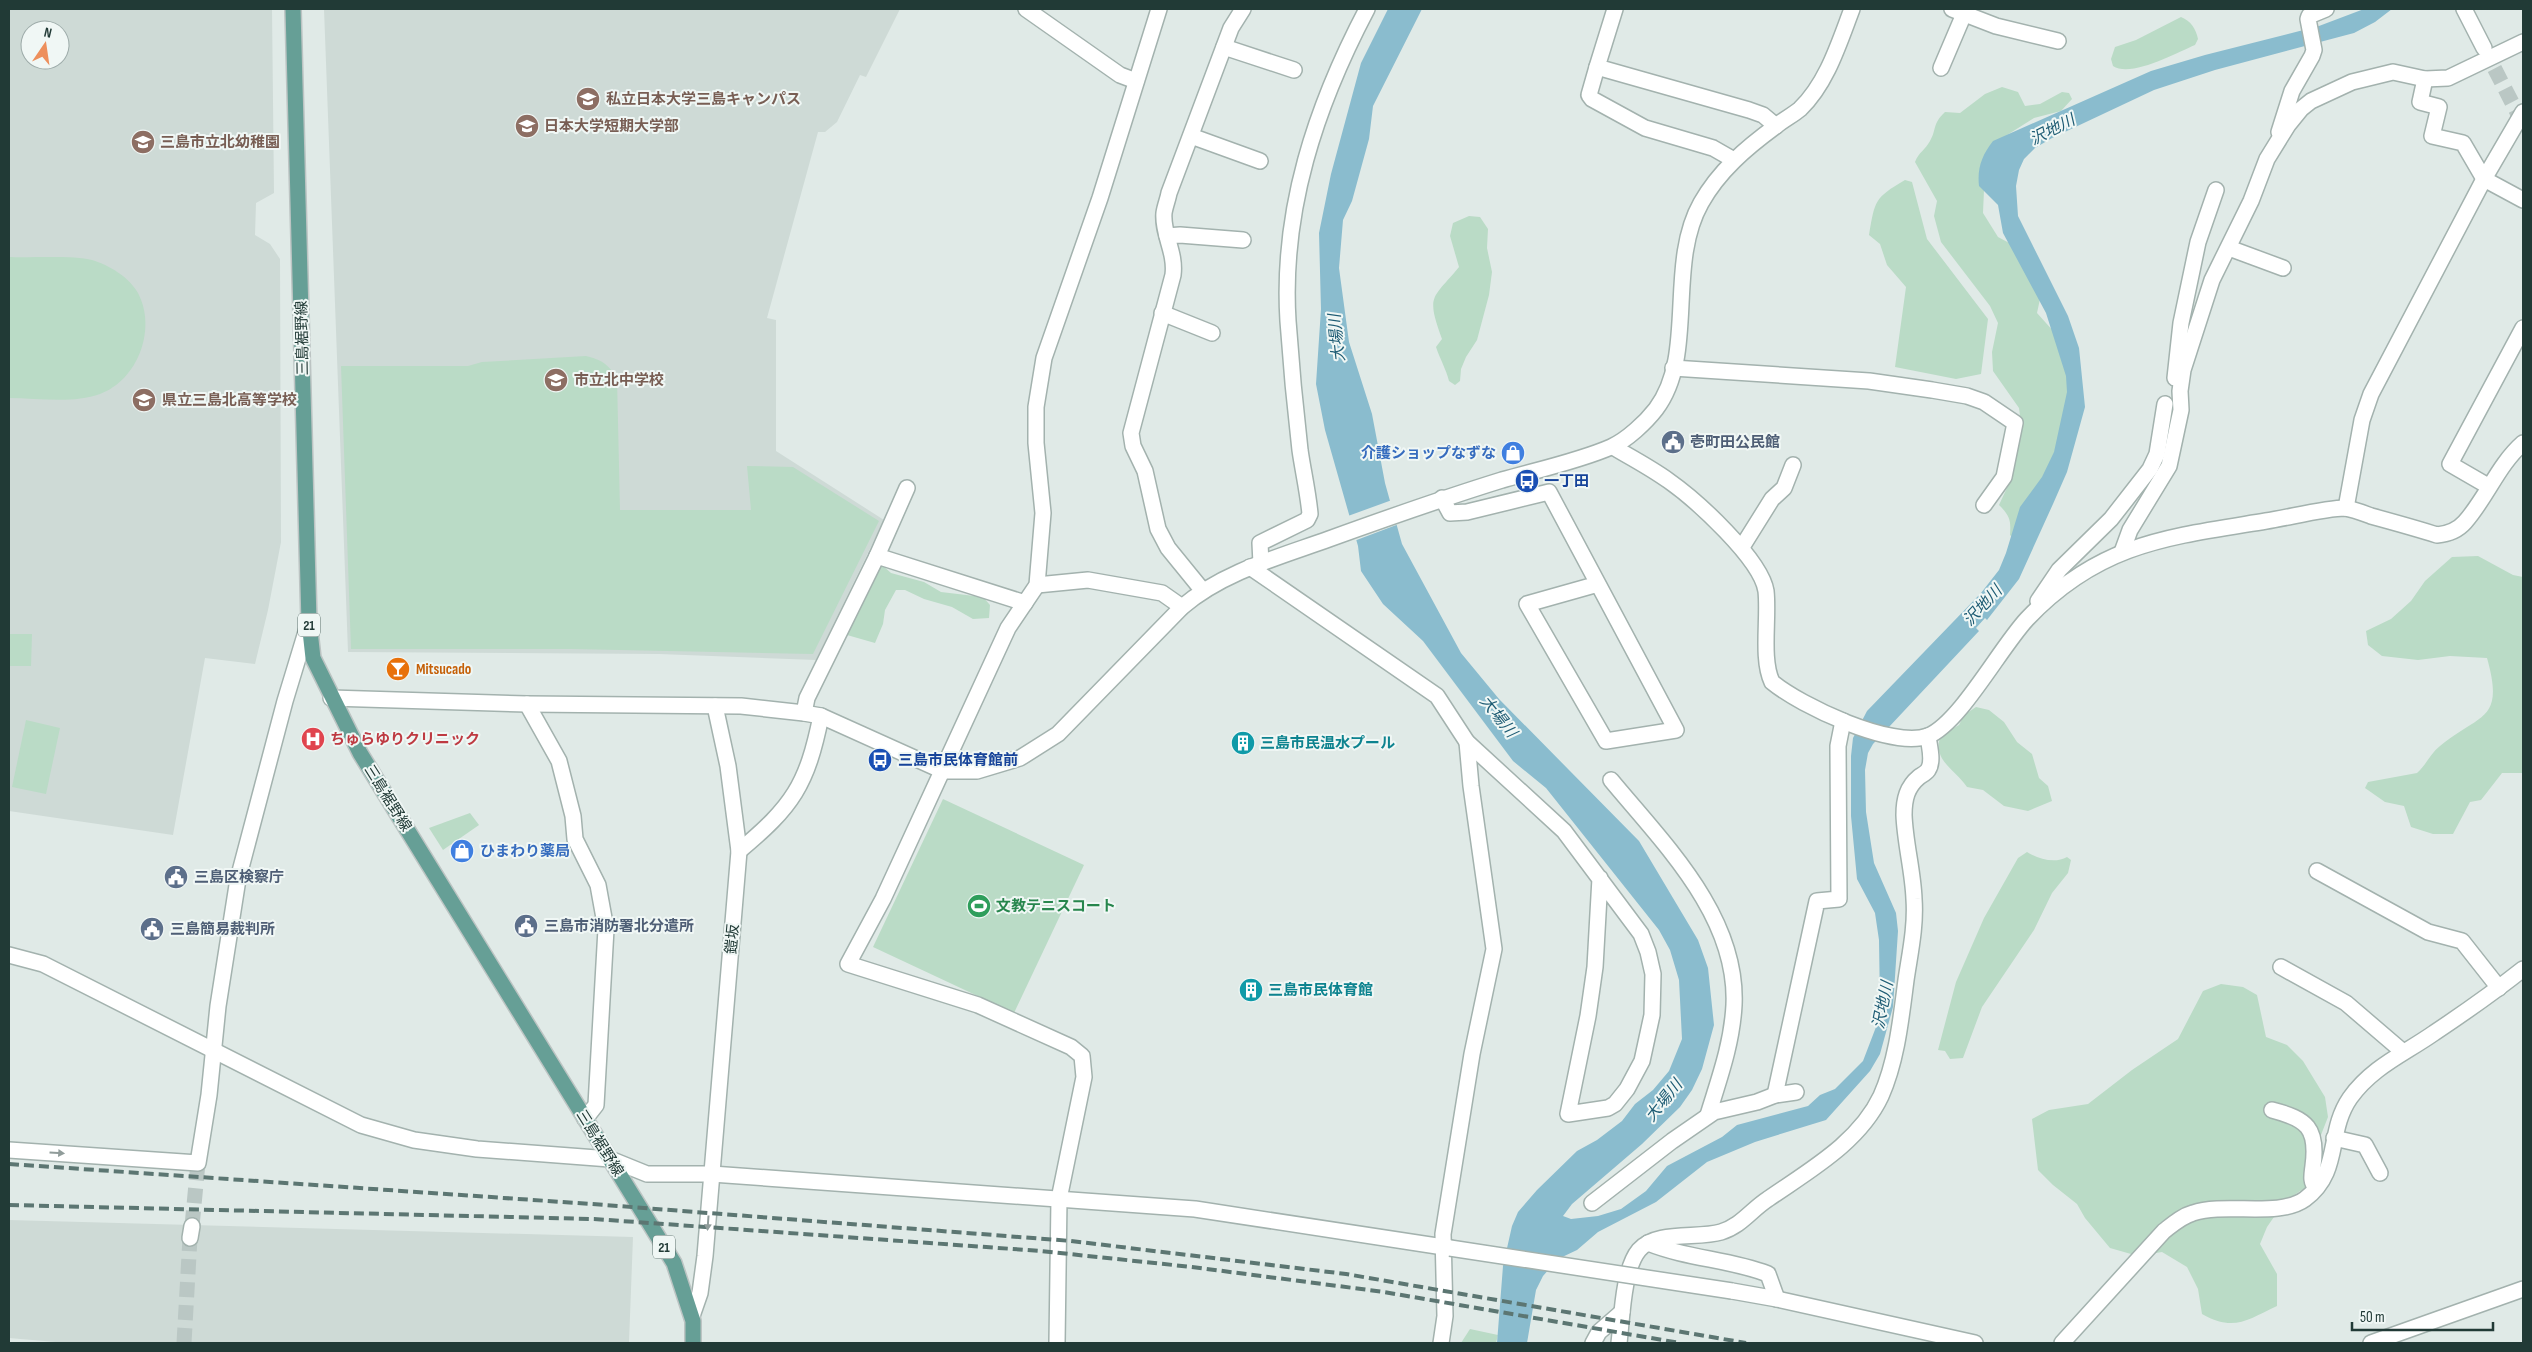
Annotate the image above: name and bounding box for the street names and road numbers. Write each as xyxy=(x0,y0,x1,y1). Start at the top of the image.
street label: 三島裾野線 xyxy=(292,300,313,376)
road number: 21 xyxy=(298,614,320,636)
street label: 三島裾野線 xyxy=(360,761,416,835)
street label: 鎧坂 xyxy=(722,923,743,955)
street label: 三島裾野線 xyxy=(572,1106,628,1180)
road number: 21 xyxy=(653,1236,675,1258)

